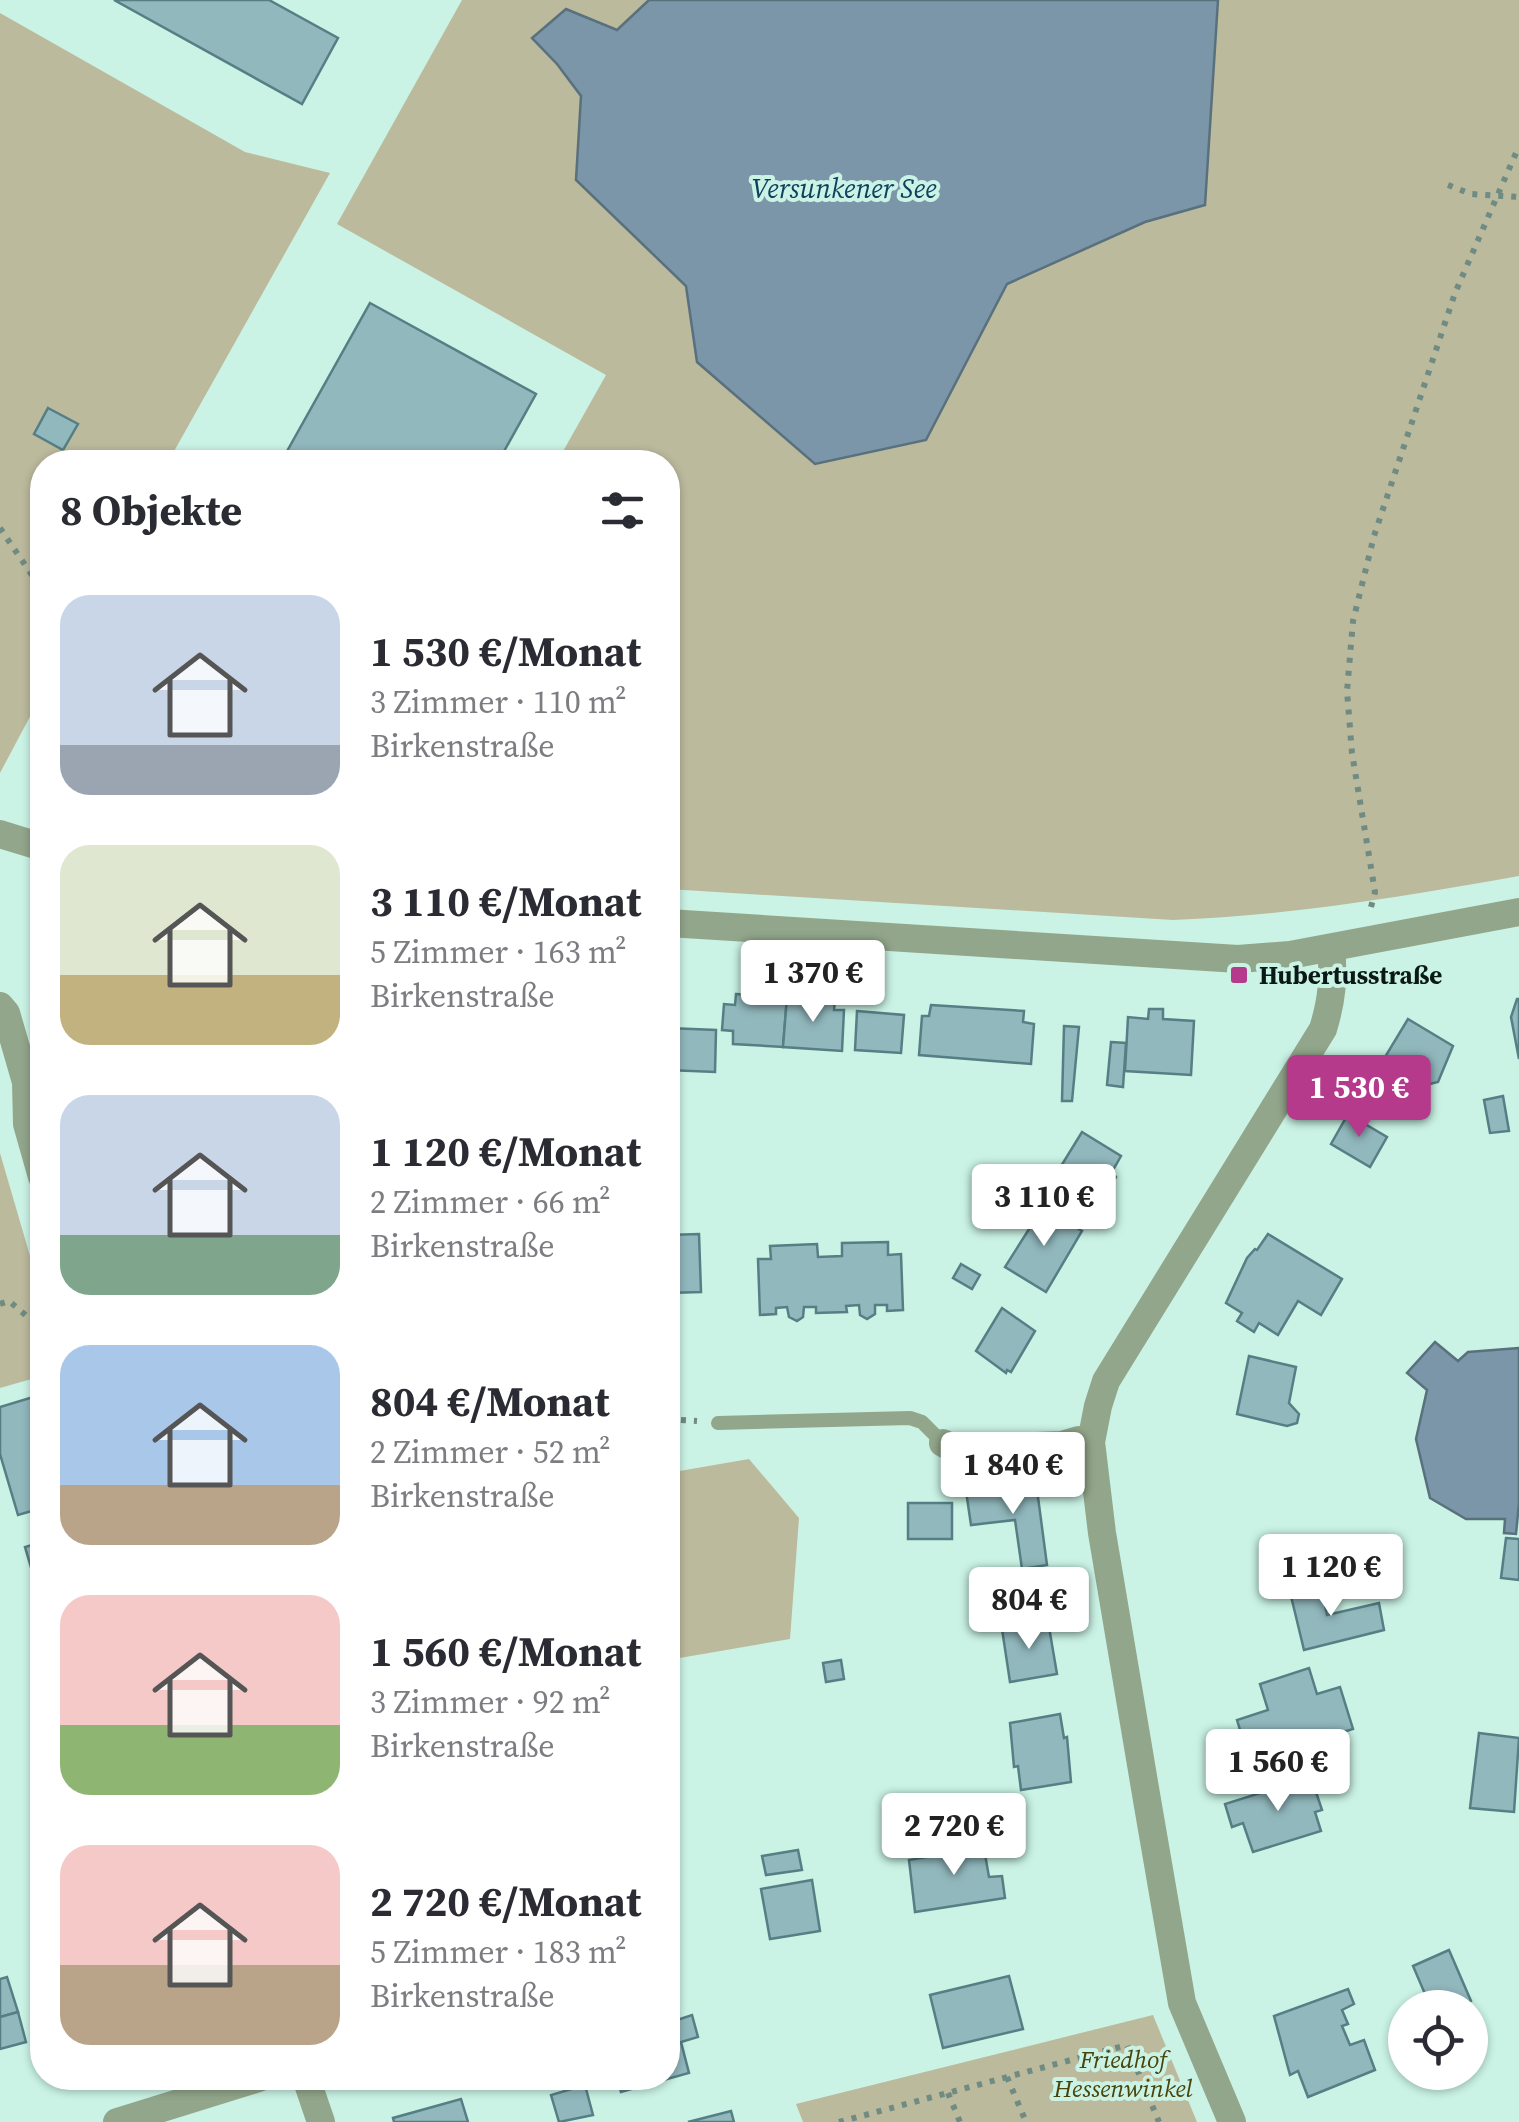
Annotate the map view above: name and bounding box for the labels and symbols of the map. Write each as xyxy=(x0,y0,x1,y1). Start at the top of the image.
water label: Versunkener See xyxy=(751,169,937,207)
pin: 1 370 € xyxy=(721,940,905,1025)
place label: Hubertusstraße xyxy=(1259,958,1442,992)
marker: Hubertusstraße xyxy=(1228,964,1250,986)
pin: 1 530 € xyxy=(1267,1055,1451,1140)
pin: 3 110 € xyxy=(952,1164,1136,1249)
pin: 1 840 € xyxy=(921,1432,1105,1517)
pin: 1 120 € xyxy=(1239,1534,1423,1619)
pin: 804 € xyxy=(959,1567,1099,1652)
pin: 1 560 € xyxy=(1186,1729,1370,1814)
pin: 2 720 € xyxy=(862,1793,1046,1878)
park label: Friedhof Hessenwinkel xyxy=(1053,2042,1192,2105)

